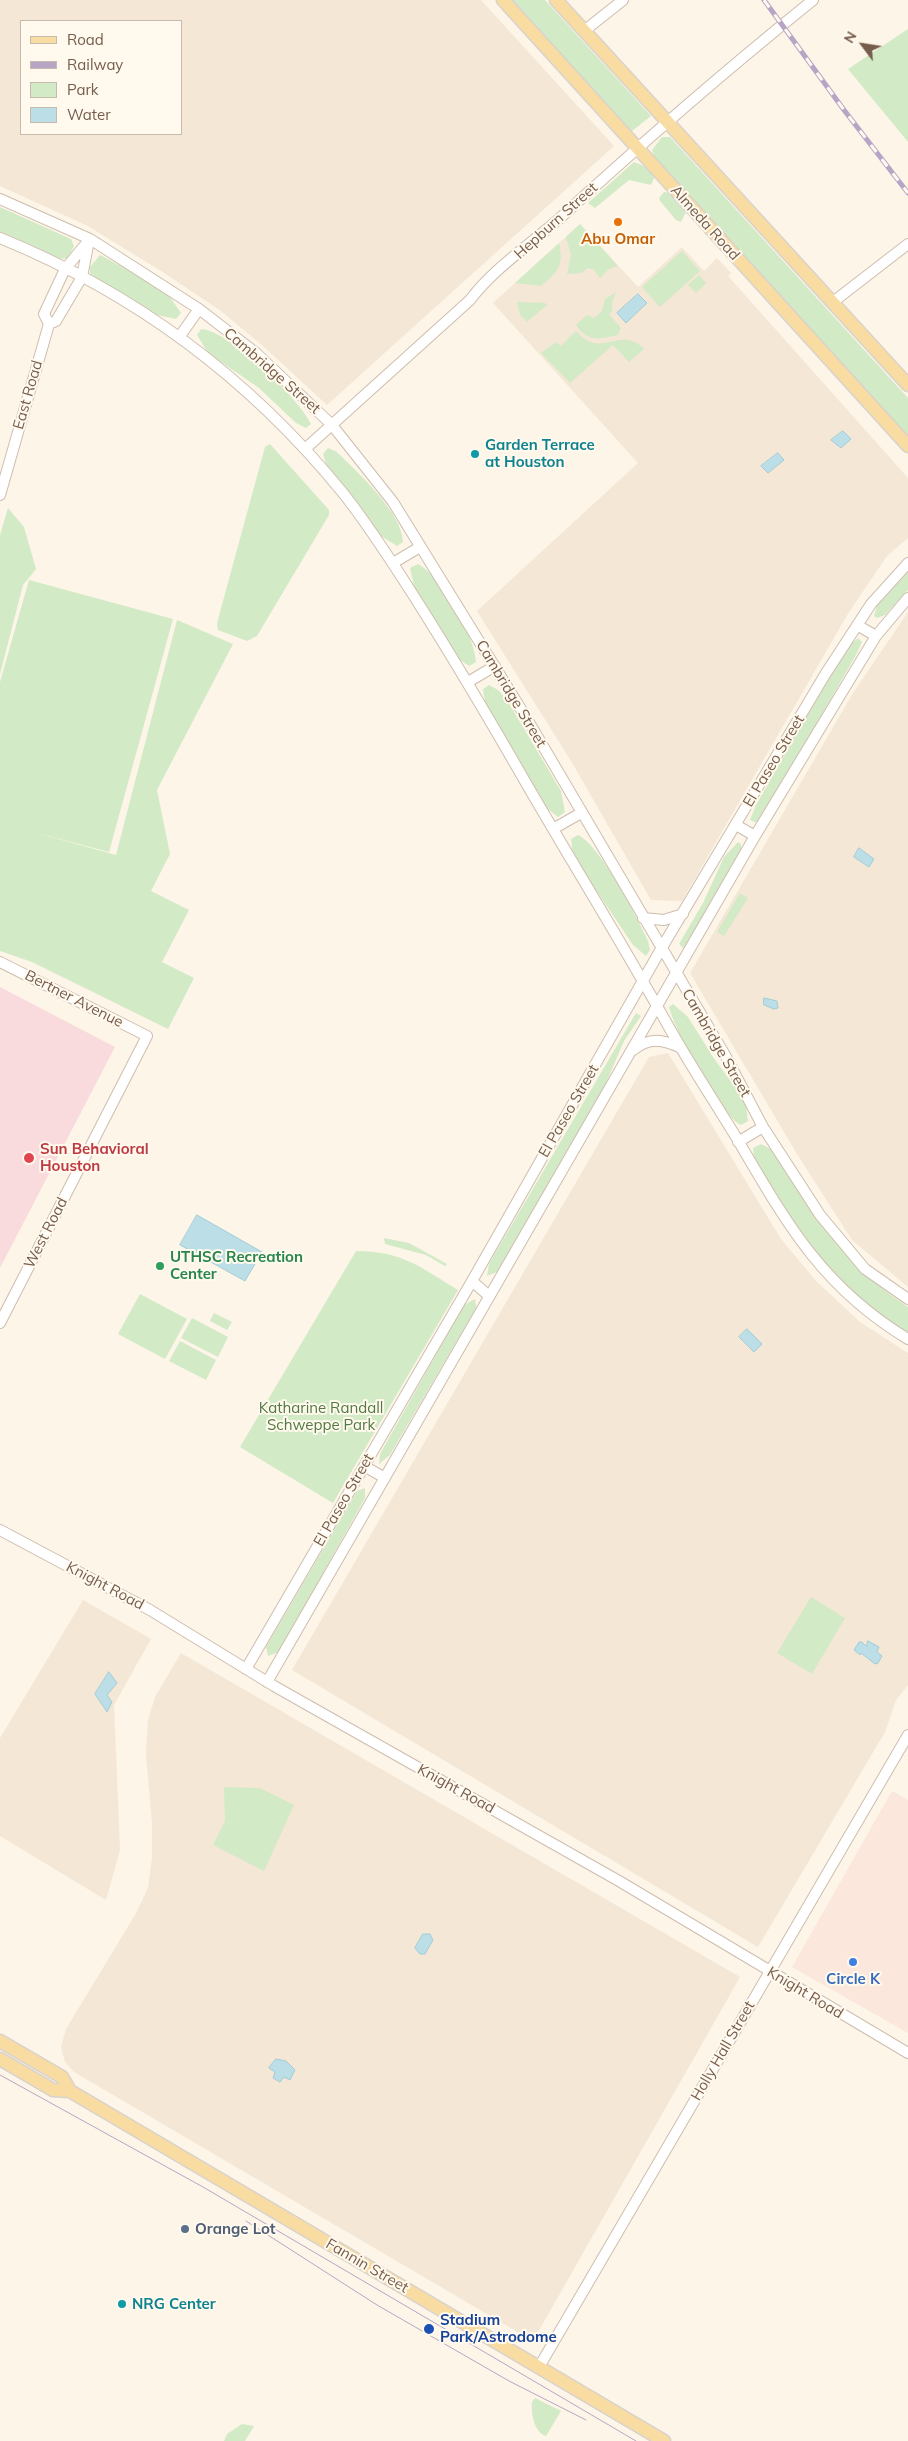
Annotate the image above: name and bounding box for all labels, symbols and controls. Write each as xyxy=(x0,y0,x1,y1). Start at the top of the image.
legend xyxy=(20,20,182,135)
north arrow xyxy=(838,20,888,70)
text: N xyxy=(840,28,861,46)
text: Road xyxy=(67,30,104,49)
text: Railway xyxy=(67,55,123,74)
text: Park xyxy=(67,80,99,99)
text: Water xyxy=(67,105,111,124)
street label: Hepburn Street xyxy=(511,179,601,263)
street label: Almeda Road xyxy=(667,182,743,264)
marker: Abu Omar xyxy=(612,216,624,228)
place label: Abu Omar xyxy=(581,230,655,248)
street label: Cambridge Street xyxy=(220,324,324,418)
street label: East Road xyxy=(10,358,46,432)
place label: Garden Terrace at Houston xyxy=(485,436,595,471)
marker: Garden Terrace at Houston xyxy=(469,448,481,460)
street label: Cambridge Street xyxy=(472,637,550,751)
street label: El Paseo Street xyxy=(739,712,809,810)
street label: Bertner Avenue xyxy=(22,966,126,1032)
street label: Cambridge Street xyxy=(678,986,754,1100)
street label: El Paseo Street xyxy=(535,1061,603,1161)
place label: Sun Behavioral Houston xyxy=(40,1140,149,1175)
marker: Sun Behavioral Houston xyxy=(22,1151,36,1165)
street label: West Road xyxy=(20,1194,72,1272)
place label: UTHSC Recreation Center xyxy=(170,1248,303,1283)
marker: UTHSC Recreation Center xyxy=(154,1260,166,1272)
park label: Katharine Randall Schweppe Park xyxy=(259,1399,383,1434)
street label: El Paseo Street xyxy=(310,1450,378,1550)
street label: Knight Road xyxy=(63,1558,147,1614)
street label: Knight Road xyxy=(414,1760,498,1818)
marker: Circle K xyxy=(847,1956,859,1968)
street label: Knight Road xyxy=(764,1963,846,2023)
place label: Circle K xyxy=(826,1970,880,1988)
street label: Holly Hall Street xyxy=(687,1998,759,2104)
place label: Orange Lot xyxy=(195,2220,275,2238)
marker: Orange Lot xyxy=(179,2223,191,2235)
street label: Fannin Street xyxy=(322,2235,412,2297)
place label: NRG Center xyxy=(132,2295,216,2313)
marker: NRG Center xyxy=(116,2298,128,2310)
place label: Stadium Park/Astrodome xyxy=(440,2311,557,2346)
marker: Stadium Park/Astrodome xyxy=(422,2322,436,2336)

